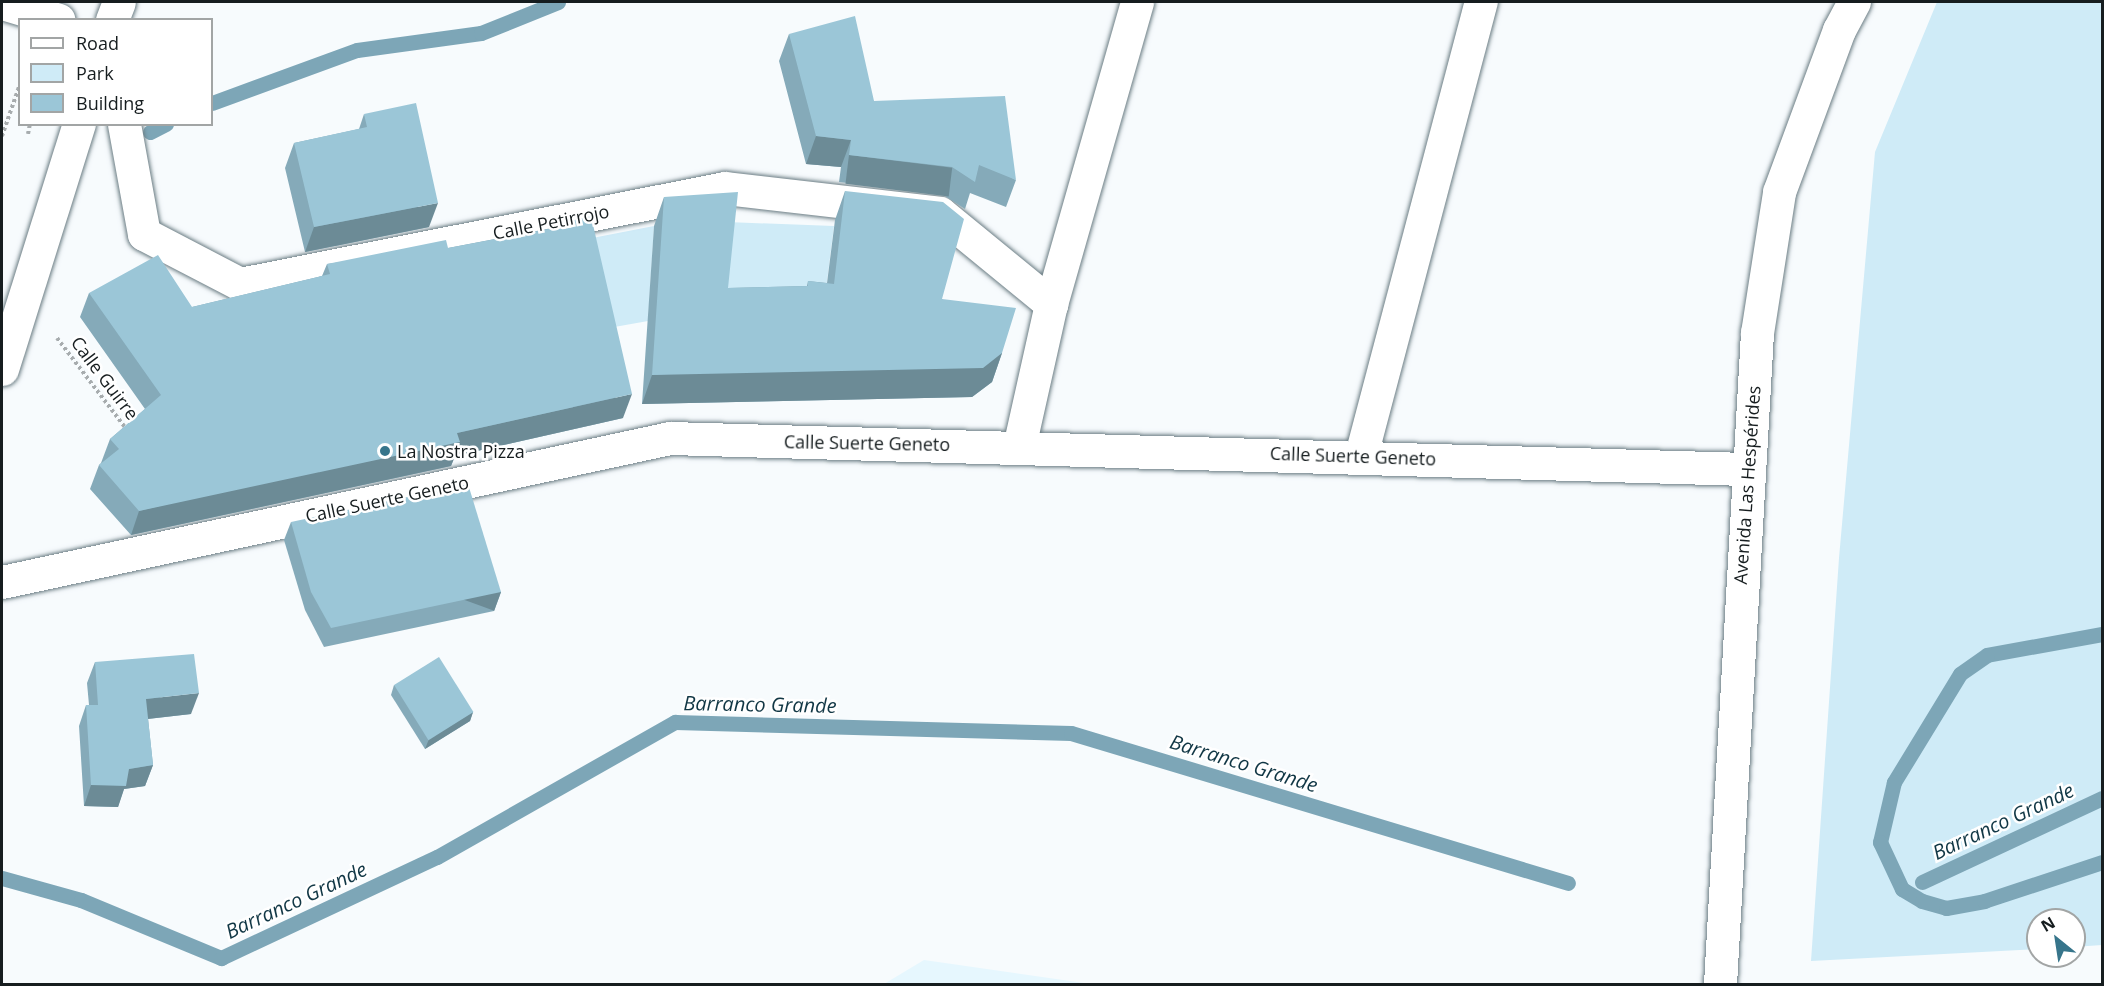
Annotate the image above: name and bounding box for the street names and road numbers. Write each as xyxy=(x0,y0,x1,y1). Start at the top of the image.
street label: Calle Petirrojo xyxy=(491,200,611,244)
street label: Calle Guirre xyxy=(67,332,143,424)
street label: Avenida Las Hespérides xyxy=(1729,385,1765,585)
street label: Calle Suerte Geneto xyxy=(784,431,950,455)
street label: Calle Suerte Geneto xyxy=(1269,442,1437,470)
street label: Calle Suerte Geneto xyxy=(303,471,471,527)

